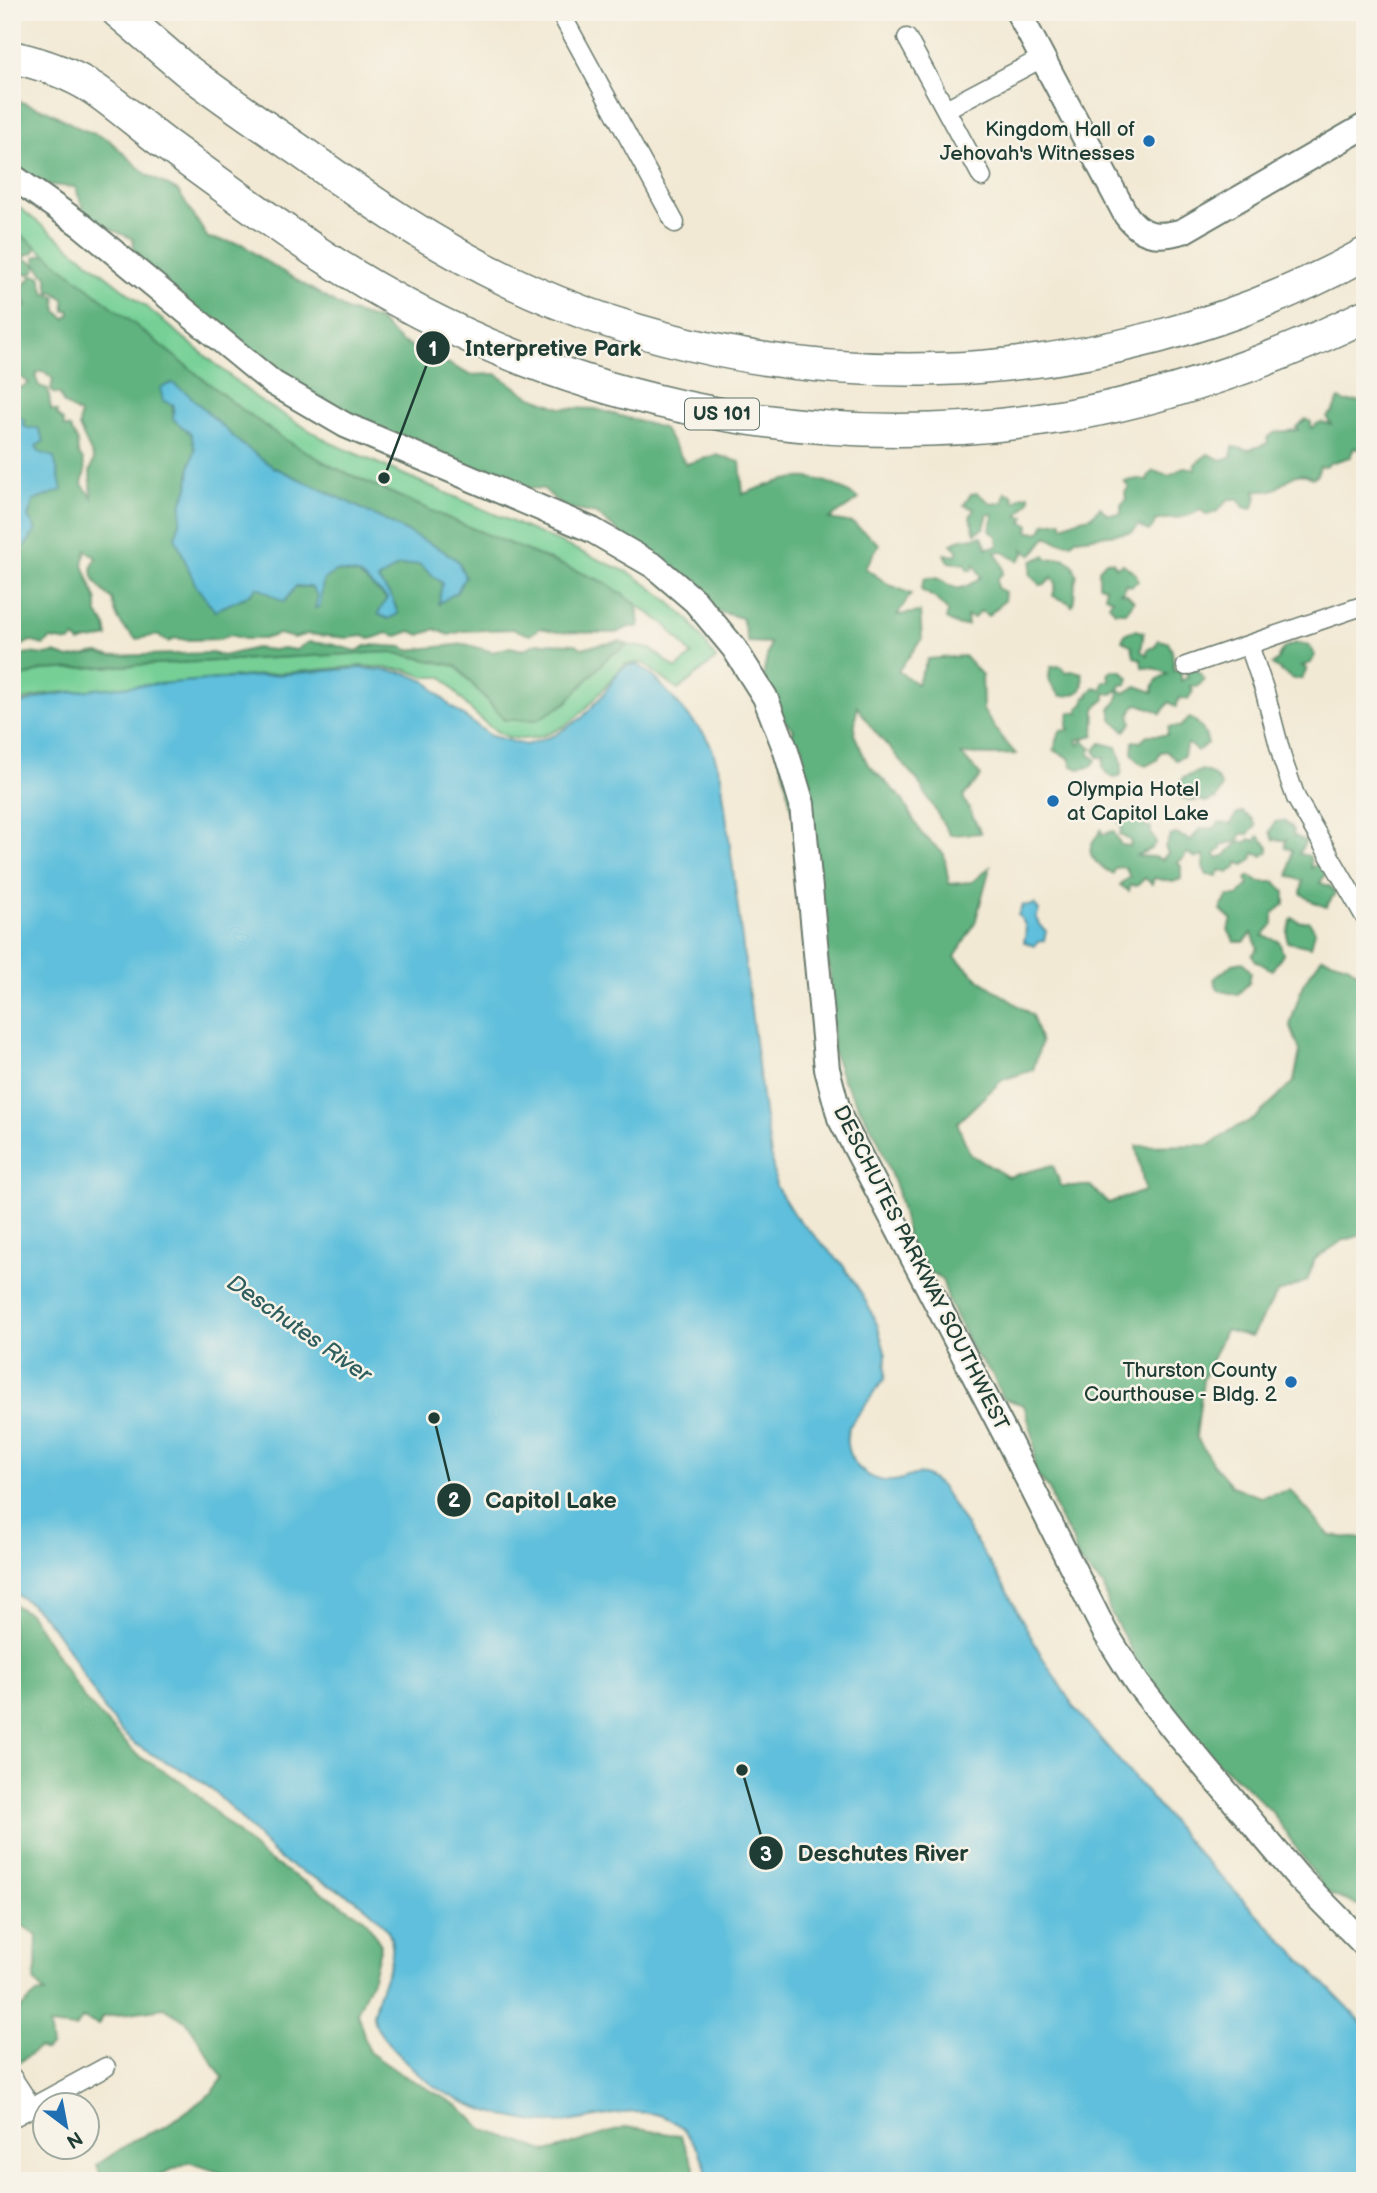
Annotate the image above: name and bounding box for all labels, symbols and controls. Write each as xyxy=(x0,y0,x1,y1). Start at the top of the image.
place label: Kingdom Hall of Jehovah's Witnesses xyxy=(940,117,1135,166)
marker: Kingdom Hall of Jehovah's Witnesses xyxy=(1141,133,1157,149)
callout: Interpretive Park xyxy=(416,326,655,370)
text: Interpretive Park xyxy=(465,335,641,363)
text: 1 xyxy=(429,337,437,362)
road number: US 101 xyxy=(685,398,759,430)
place label: Olympia Hotel at Capitol Lake xyxy=(1067,777,1209,826)
marker: Olympia Hotel at Capitol Lake xyxy=(1045,793,1061,809)
street label: DESCHUTES PARKWAY SOUTHWEST xyxy=(828,1101,1014,1435)
water label: Deschutes River xyxy=(222,1269,378,1390)
place label: Thurston County Courthouse - Bldg. 2 xyxy=(1084,1358,1278,1407)
marker: Thurston County Courthouse - Bldg. 2 xyxy=(1283,1374,1299,1390)
callout: Capitol Lake xyxy=(437,1478,631,1522)
text: Capitol Lake xyxy=(485,1487,617,1515)
text: 2 xyxy=(448,1488,461,1513)
callout: Deschutes River xyxy=(749,1831,982,1875)
text: Deschutes River xyxy=(798,1840,969,1868)
text: 3 xyxy=(760,1842,772,1867)
north arrow xyxy=(32,2092,102,2162)
text: N xyxy=(62,2126,86,2153)

